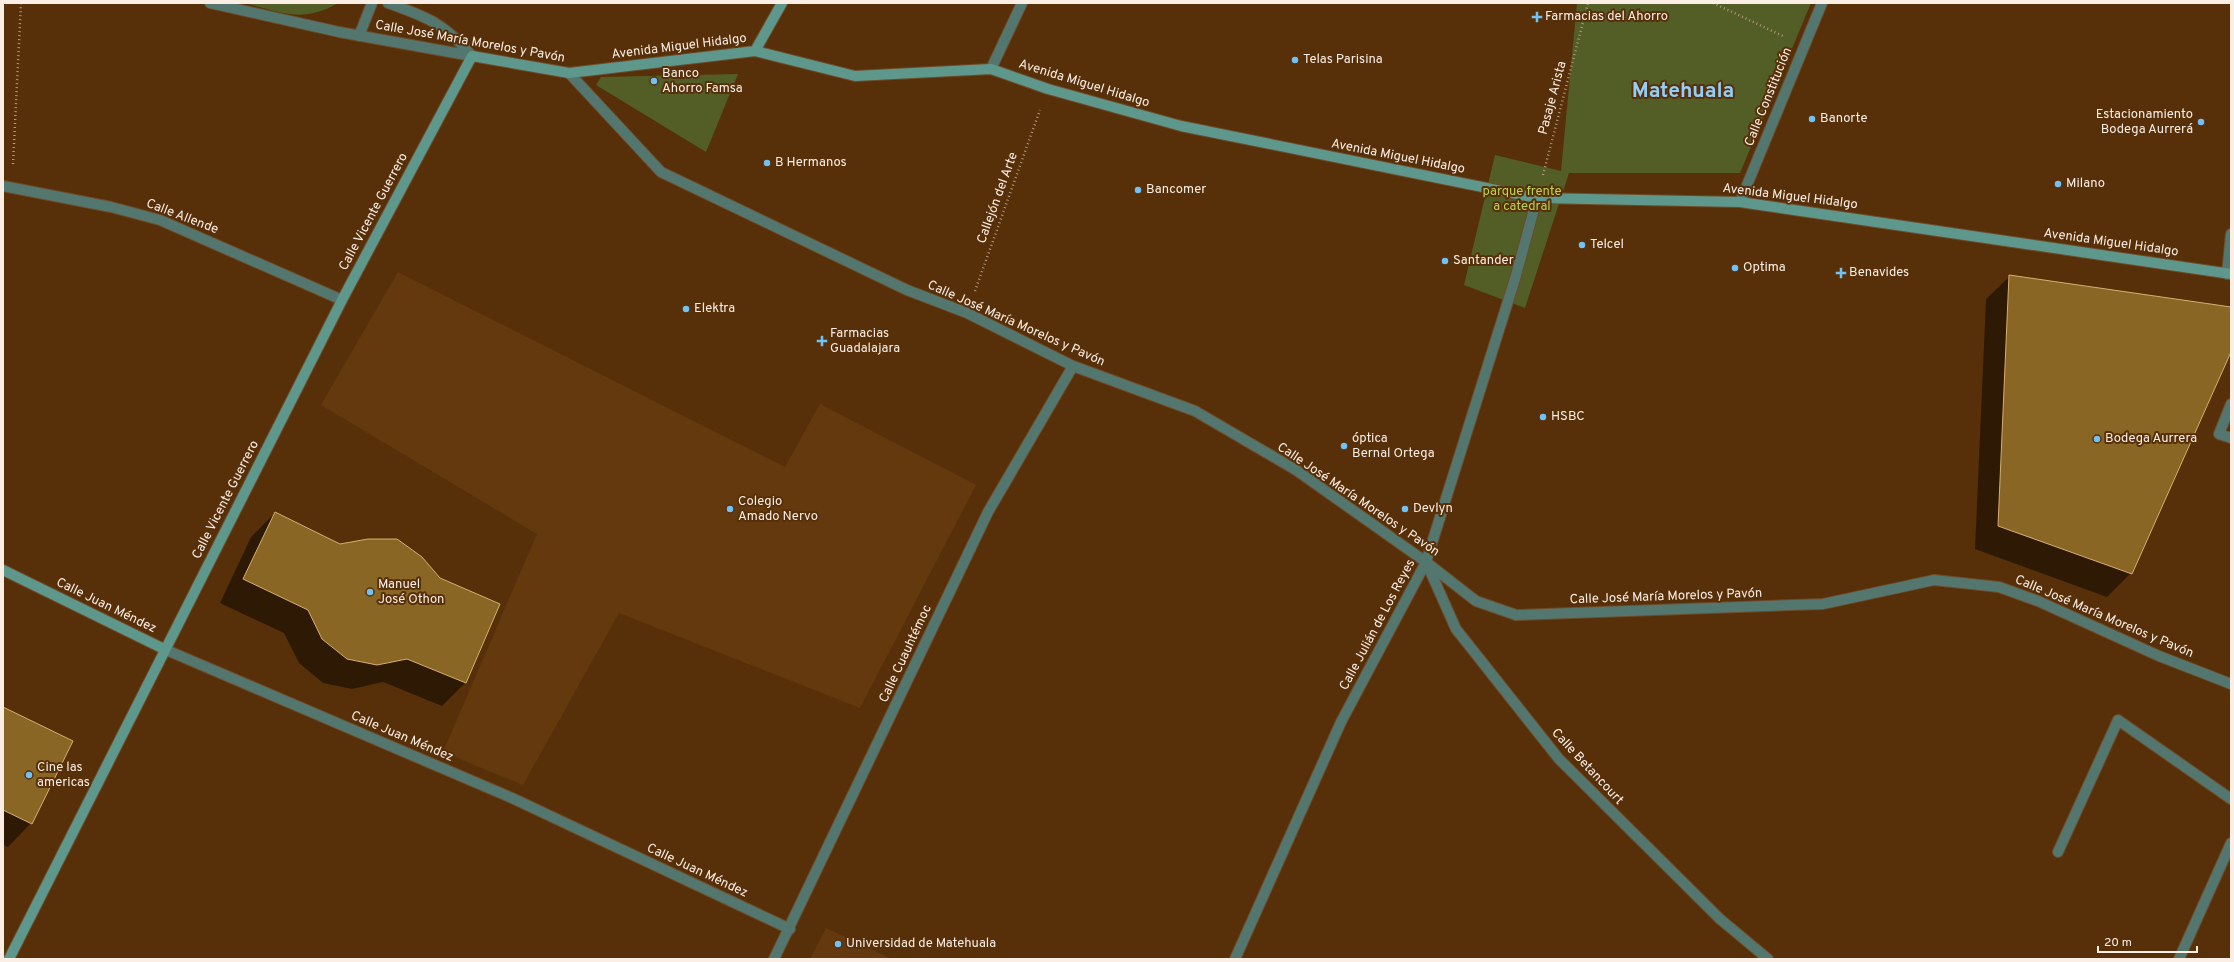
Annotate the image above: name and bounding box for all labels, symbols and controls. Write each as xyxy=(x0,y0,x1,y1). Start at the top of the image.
place label: Farmacias del Ahorro xyxy=(1545,9,1668,25)
marker: Farmacias del Ahorro xyxy=(1532,12,1542,22)
street label: Calle José María Morelos y Pavón xyxy=(374,17,566,67)
street label: Avenida Miguel Hidalgo xyxy=(611,31,747,63)
street label: Calle Constitución xyxy=(1742,45,1796,149)
place label: Telas Parisina xyxy=(1303,52,1383,68)
marker: Telas Parisina xyxy=(1290,55,1300,65)
street label: Avenida Miguel Hidalgo xyxy=(1017,56,1151,112)
street label: Pasaje Arista xyxy=(1536,59,1570,137)
place label: Banco Ahorro Famsa xyxy=(662,66,743,97)
marker: Banco Ahorro Famsa xyxy=(649,76,659,86)
district label: Matehuala xyxy=(1632,78,1734,105)
place label: Estacionamiento Bodega Aurrerá xyxy=(2096,107,2193,138)
place label: Banorte xyxy=(1820,111,1867,127)
marker: Banorte xyxy=(1807,114,1817,124)
marker: Estacionamiento Bodega Aurrerá xyxy=(2196,117,2206,127)
street label: Avenida Miguel Hidalgo xyxy=(1330,136,1466,178)
street label: Calle Vicente Guerrero xyxy=(336,150,412,274)
street label: Callejón del Arte xyxy=(974,150,1022,246)
place label: B Hermanos xyxy=(775,155,847,171)
marker: B Hermanos xyxy=(762,158,772,168)
place label: Milano xyxy=(2066,176,2105,192)
marker: Milano xyxy=(2053,179,2063,189)
street label: Avenida Miguel Hidalgo xyxy=(1722,181,1858,213)
place label: Bancomer xyxy=(1146,182,1206,198)
park label: parque frente a catedral xyxy=(1483,184,1561,215)
marker: Bancomer xyxy=(1133,185,1143,195)
street label: Calle Allende xyxy=(144,196,220,238)
street label: Avenida Miguel Hidalgo xyxy=(2043,226,2179,260)
place label: Telcel xyxy=(1590,237,1624,253)
marker: Telcel xyxy=(1577,240,1587,250)
place label: Santander xyxy=(1453,253,1514,269)
marker: Santander xyxy=(1440,256,1450,266)
place label: Optima xyxy=(1743,260,1786,276)
marker: Optima xyxy=(1730,263,1740,273)
place label: Benavides xyxy=(1849,265,1909,281)
marker: Benavides xyxy=(1836,268,1846,278)
street label: Calle José María Morelos y Pavón xyxy=(925,278,1107,370)
place label: Elektra xyxy=(694,301,735,317)
marker: Elektra xyxy=(681,304,691,314)
place label: Farmacias Guadalajara xyxy=(830,326,900,357)
marker: Farmacias Guadalajara xyxy=(817,336,827,346)
place label: HSBC xyxy=(1551,409,1585,425)
marker: HSBC xyxy=(1538,412,1548,422)
place label: óptica Bernal Ortega xyxy=(1352,431,1435,462)
place label: Bodega Aurrera xyxy=(2105,431,2197,447)
marker: Bodega Aurrera xyxy=(2092,434,2102,444)
street label: Calle Vicente Guerrero xyxy=(189,438,263,562)
street label: Calle José María Morelos y Pavón xyxy=(1274,440,1442,560)
marker: óptica Bernal Ortega xyxy=(1339,441,1349,451)
place label: Colegio Amado Nervo xyxy=(738,494,818,525)
place label: Devlyn xyxy=(1413,501,1453,517)
marker: Colegio Amado Nervo xyxy=(725,504,735,514)
marker: Devlyn xyxy=(1400,504,1410,514)
street label: Calle Julián de Los Reyes xyxy=(1337,557,1419,693)
street label: Calle José María Morelos y Pavón xyxy=(2012,572,2196,662)
street label: Calle Juan Méndez xyxy=(53,575,159,637)
place label: Manuel José Othon xyxy=(378,577,444,608)
street label: Calle José María Morelos y Pavón xyxy=(1569,586,1763,608)
marker: Manuel José Othon xyxy=(365,587,375,597)
street label: Calle Cuauhtémoc xyxy=(876,603,936,705)
street label: Calle Juan Méndez xyxy=(348,708,456,766)
street label: Calle Betancourt xyxy=(1548,726,1626,808)
place label: Cine las americas xyxy=(37,760,90,791)
marker: Cine las americas xyxy=(24,770,34,780)
street label: Calle Juan Méndez xyxy=(644,841,750,901)
scale bar xyxy=(2098,928,2197,954)
text: 20 m xyxy=(2104,935,2132,951)
place label: Universidad de Matehuala xyxy=(846,936,996,952)
marker: Universidad de Matehuala xyxy=(833,939,843,949)

